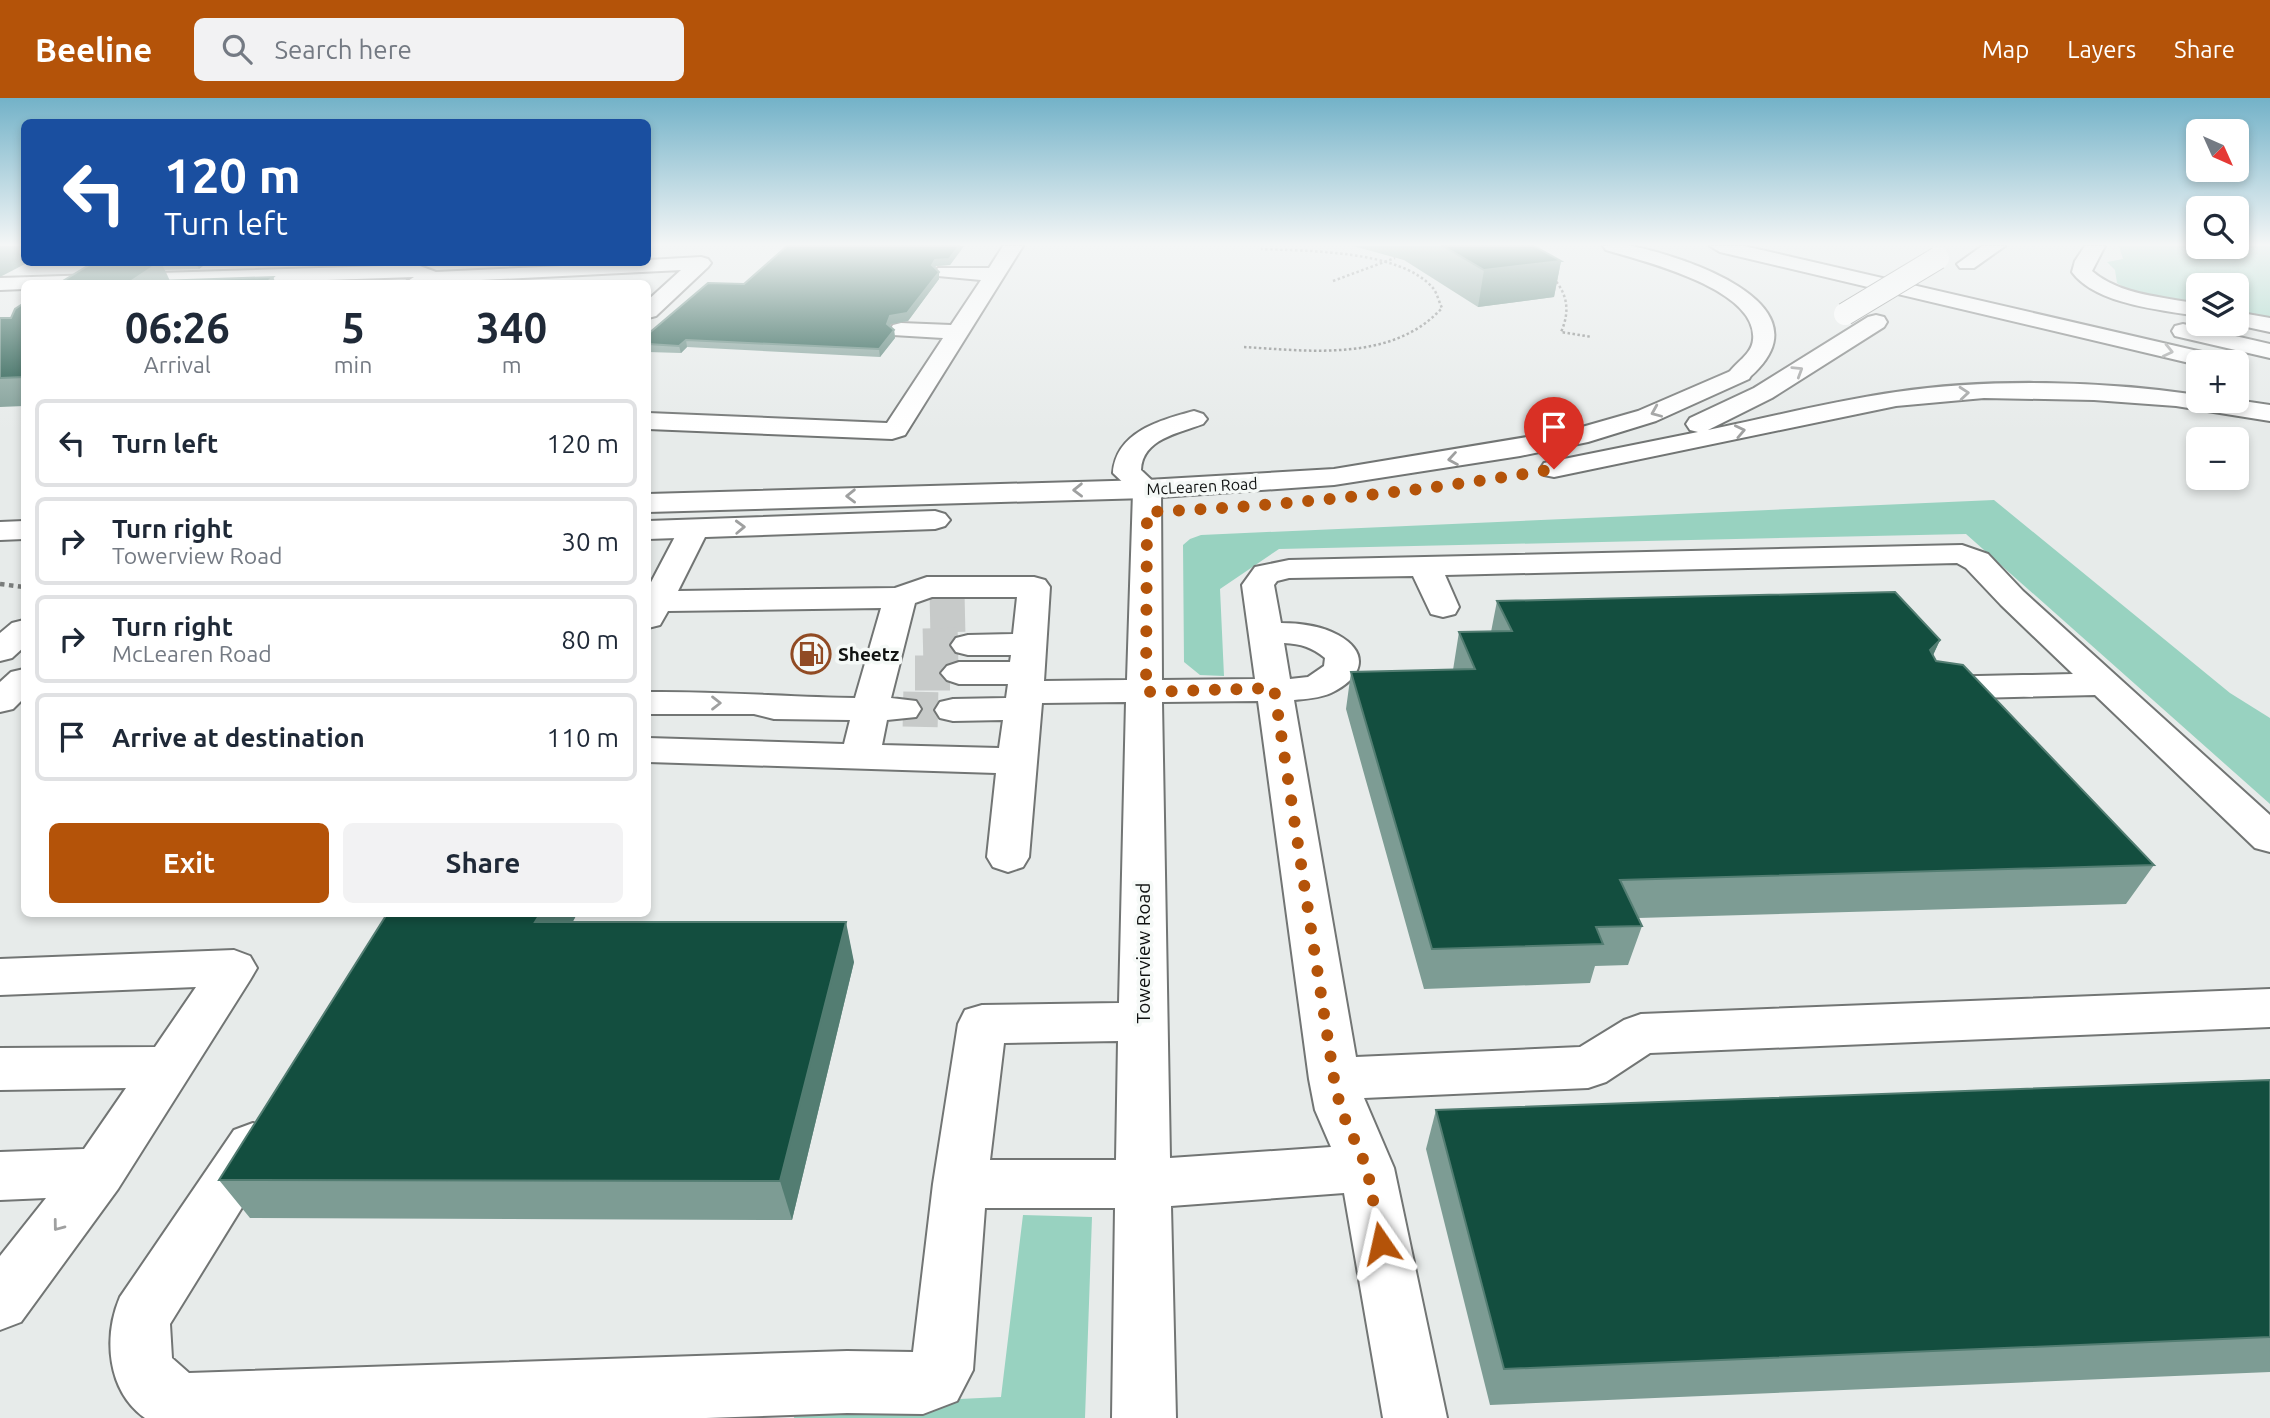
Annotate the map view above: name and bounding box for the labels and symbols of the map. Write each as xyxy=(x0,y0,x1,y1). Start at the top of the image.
north arrow xyxy=(2186,119,2249,182)
one-way arrow xyxy=(2161,343,2173,357)
one-way arrow xyxy=(1790,367,1803,380)
one-way arrow xyxy=(1959,386,1970,401)
pin xyxy=(1524,397,1584,469)
one-way arrow xyxy=(1650,404,1663,418)
one-way arrow xyxy=(1734,424,1746,439)
one-way arrow xyxy=(1447,451,1459,466)
street label: McLearen Road xyxy=(1146,474,1258,498)
one-way arrow xyxy=(1073,483,1084,498)
one-way arrow xyxy=(845,488,856,503)
one-way arrow xyxy=(735,519,746,535)
fuel station icon: Sheetz xyxy=(790,633,832,675)
place label: Sheetz xyxy=(838,643,899,665)
one-way arrow xyxy=(711,695,721,711)
street label: Towerview Road xyxy=(1132,883,1154,1023)
position arrow xyxy=(1344,1206,1418,1280)
one-way arrow xyxy=(53,1219,66,1231)

